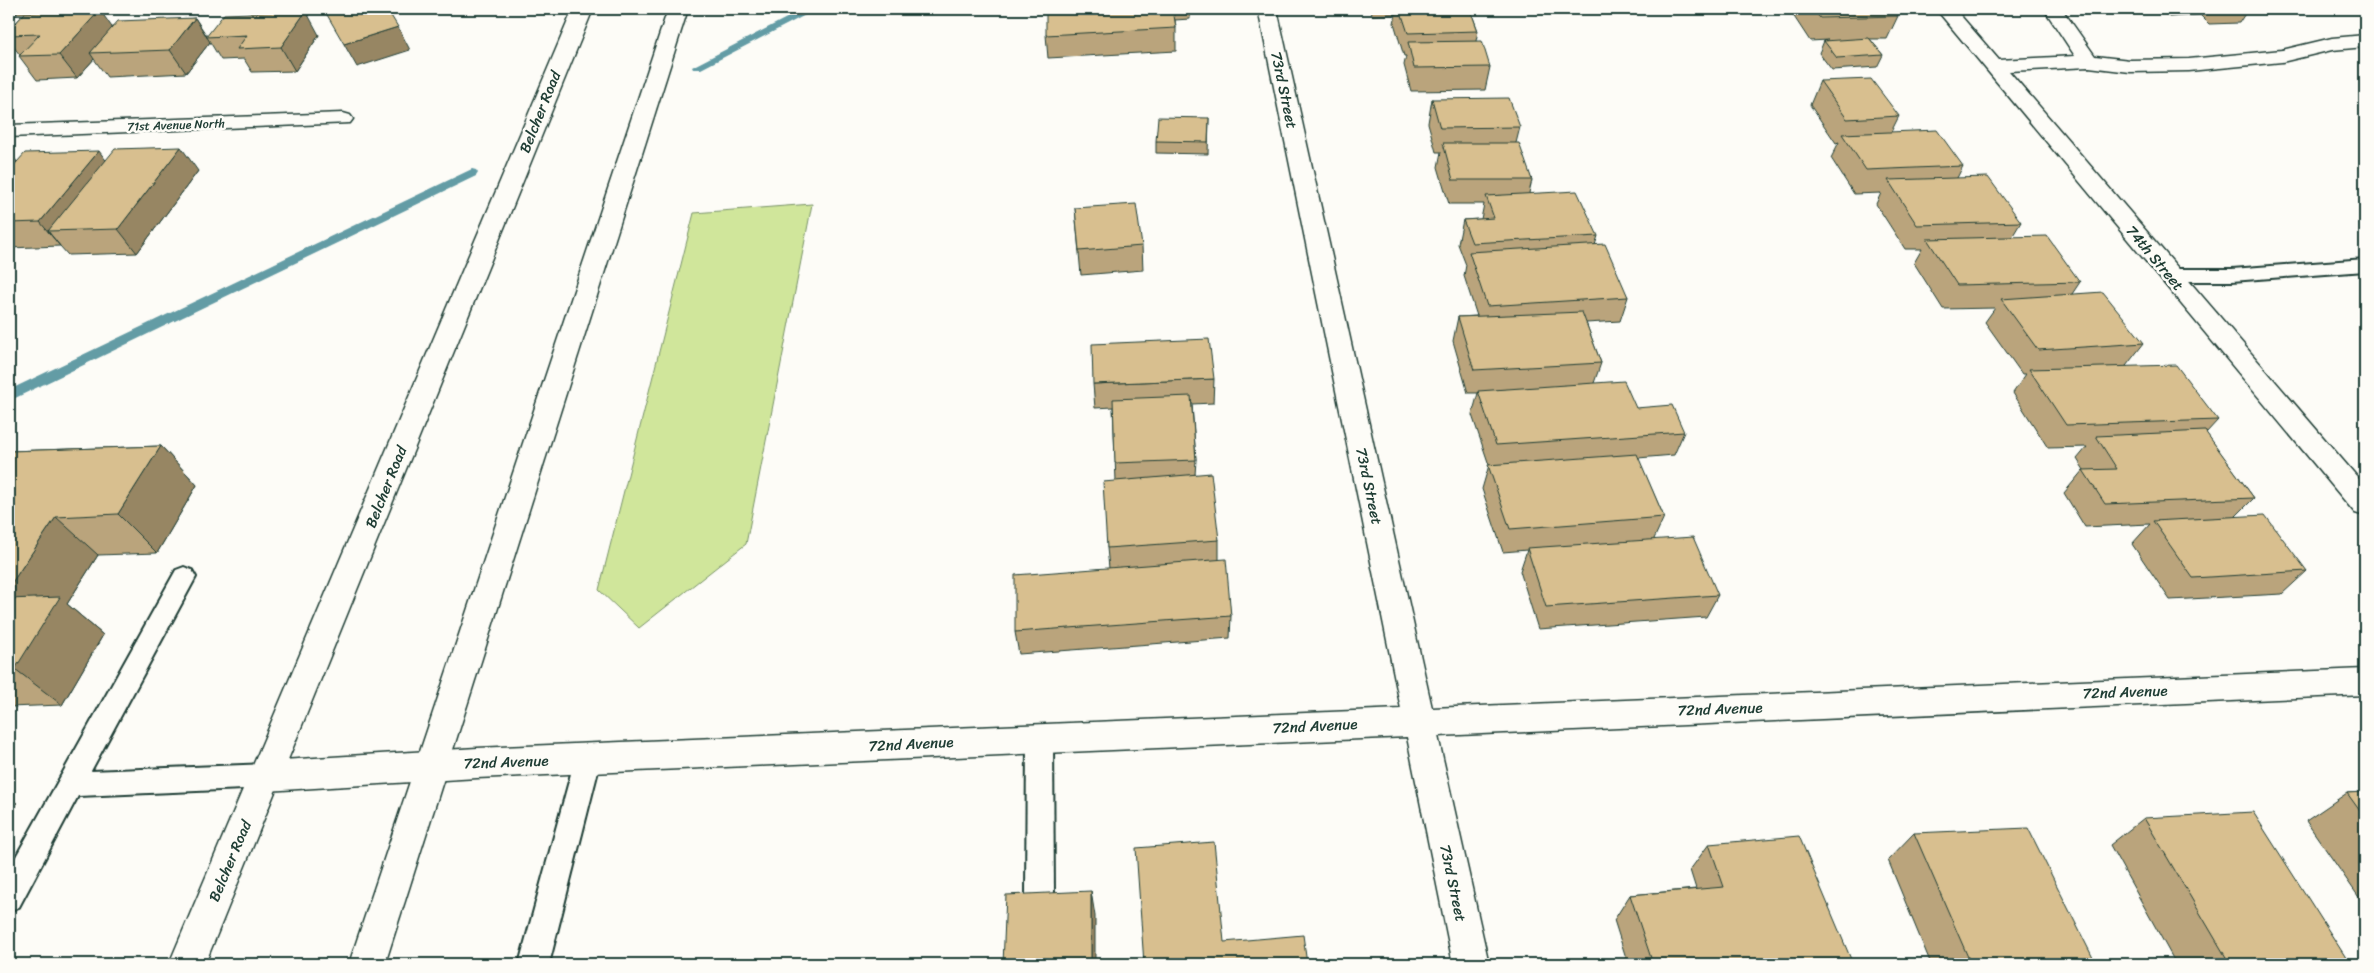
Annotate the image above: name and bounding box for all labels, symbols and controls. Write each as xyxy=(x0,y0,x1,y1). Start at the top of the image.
street label: 73rd Street xyxy=(1263,49,1305,131)
street label: Belcher Road xyxy=(512,66,569,157)
street label: 71st Avenue North xyxy=(127,112,225,138)
street label: 74th Street xyxy=(2119,219,2191,297)
street label: Belcher Road xyxy=(358,441,415,532)
street label: 73rd Street xyxy=(1348,445,1390,527)
street label: 72nd Avenue xyxy=(2082,678,2168,706)
street label: 72nd Avenue xyxy=(1677,695,1763,723)
street label: 72nd Avenue xyxy=(1272,711,1358,741)
street label: 72nd Avenue xyxy=(868,729,954,759)
street label: 72nd Avenue xyxy=(463,748,549,776)
street label: Belcher Road xyxy=(201,815,259,906)
street label: 73rd Street xyxy=(1432,842,1474,924)

